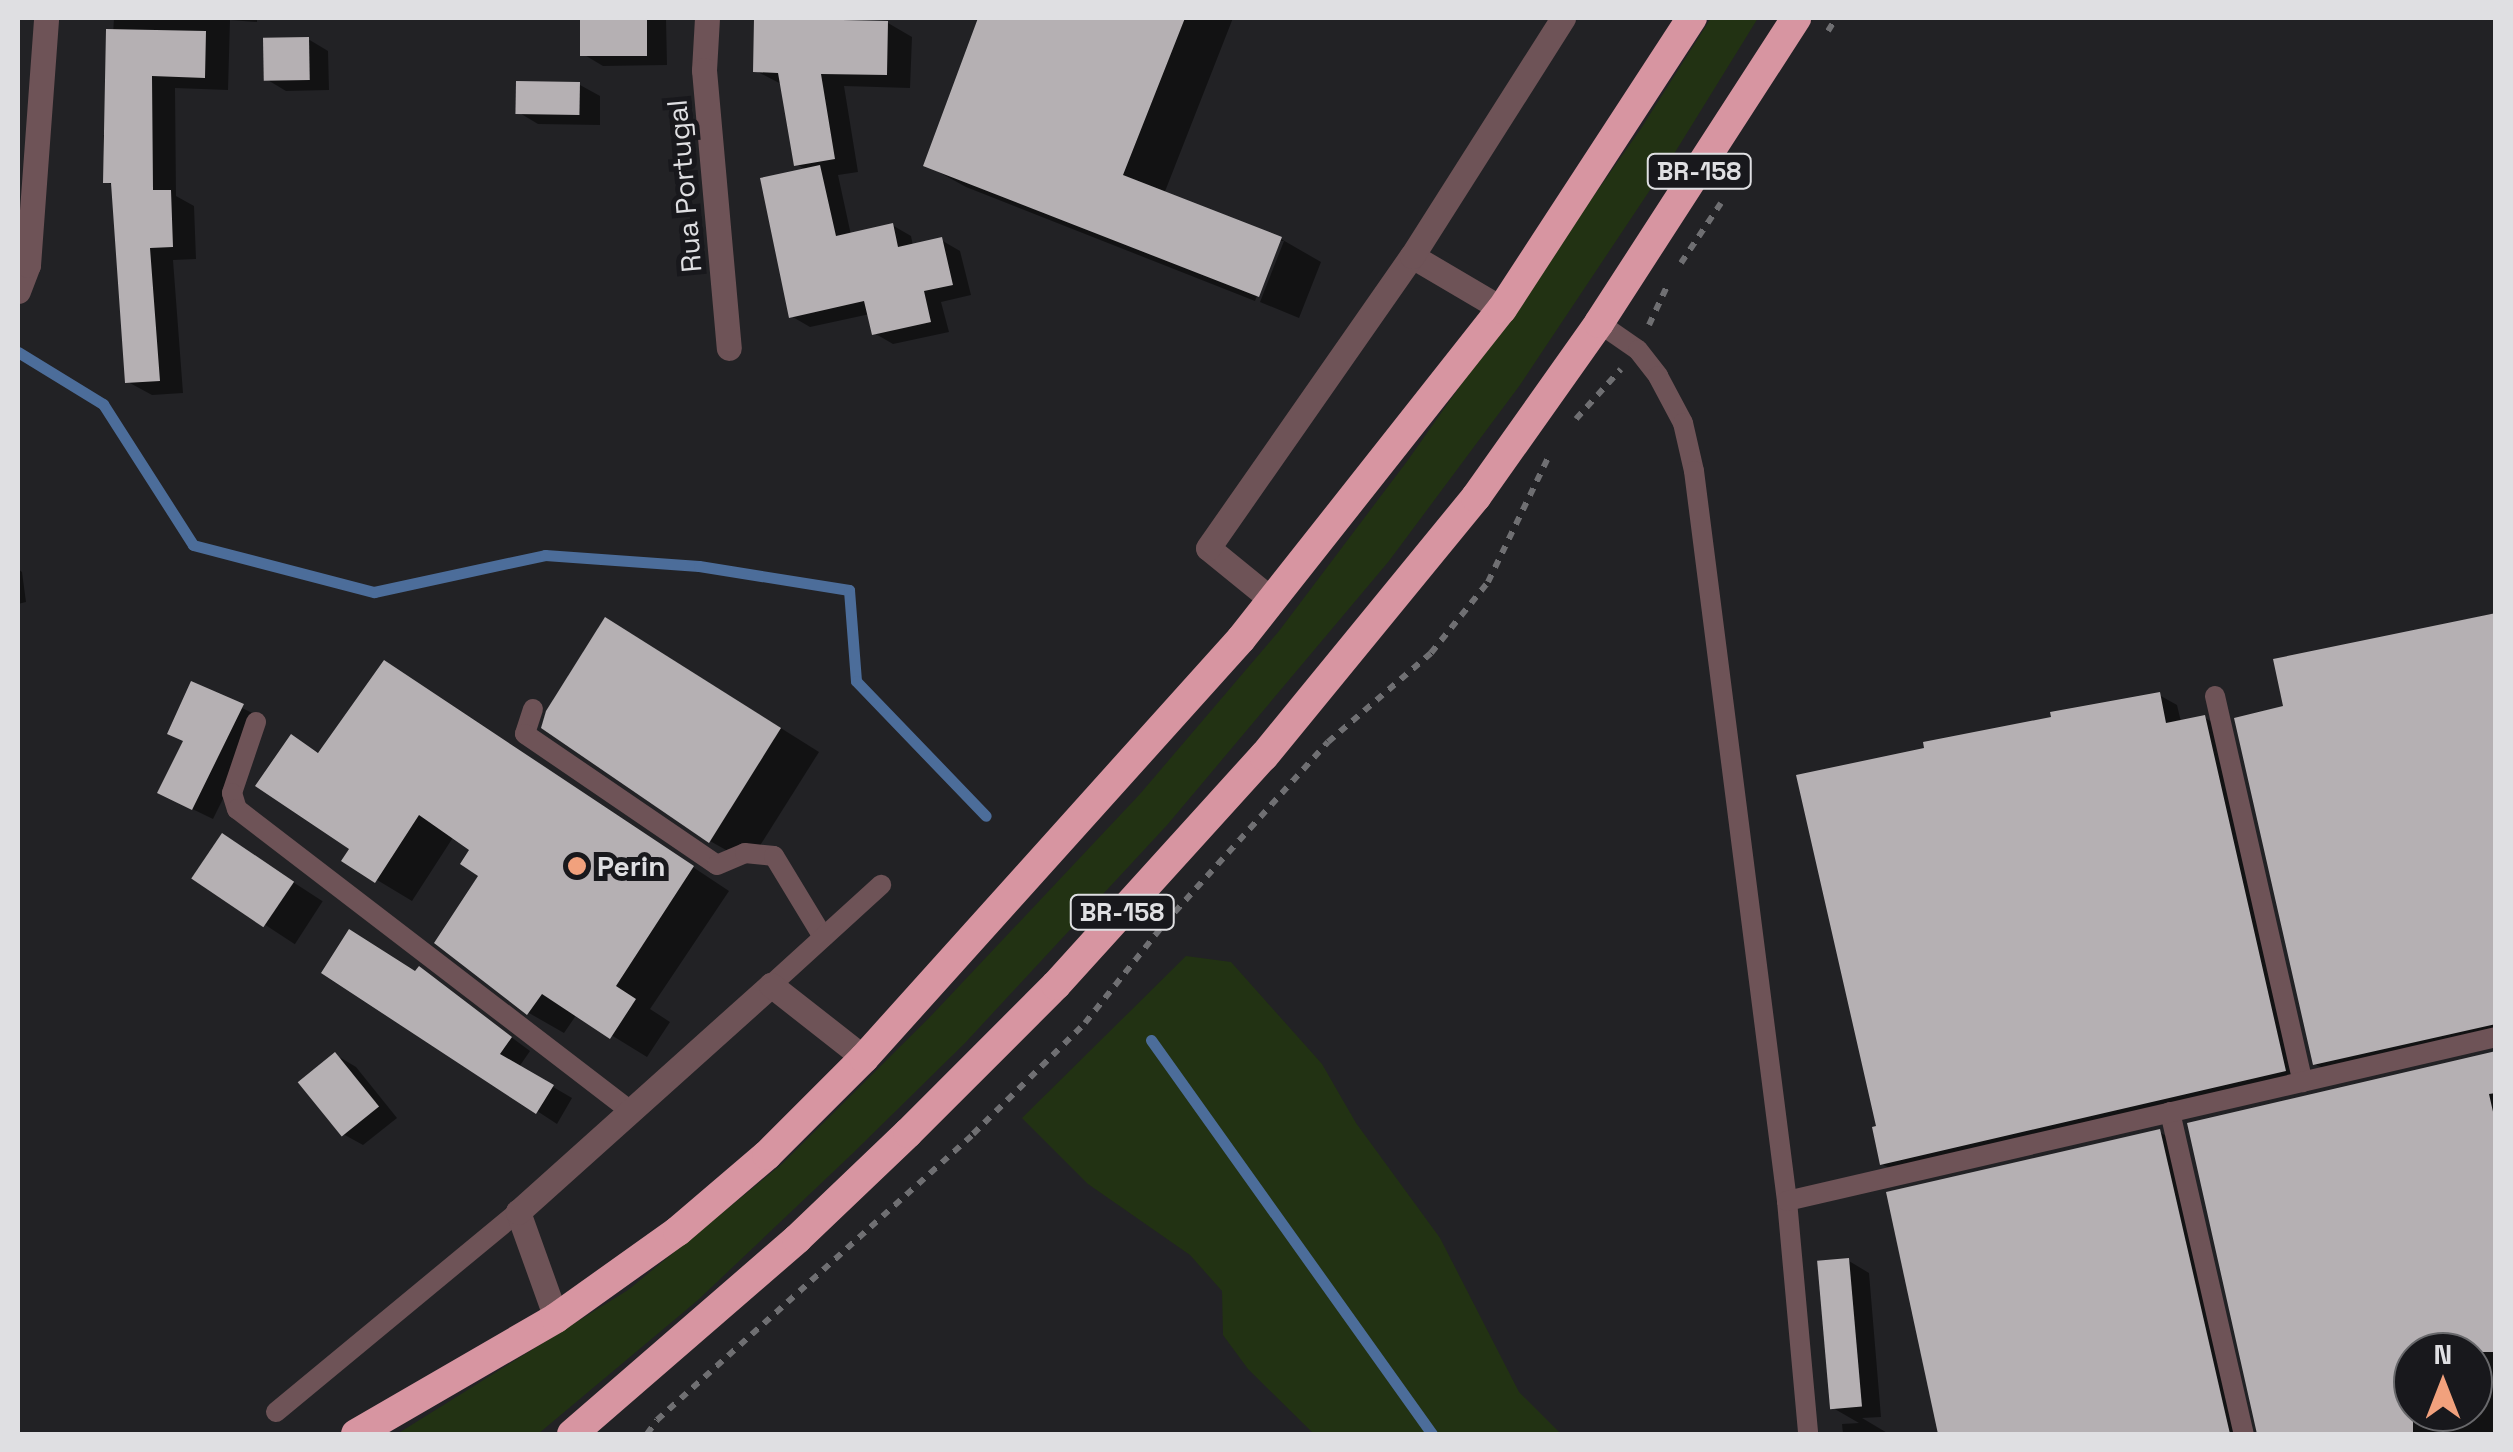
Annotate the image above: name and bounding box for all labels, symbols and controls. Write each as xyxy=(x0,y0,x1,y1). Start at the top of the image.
street label: Rua Portugal xyxy=(660,98,708,274)
road number: BR-158 xyxy=(1646,151,1752,191)
place label: Perin xyxy=(597,849,666,883)
marker: Perin xyxy=(566,855,588,877)
road number: BR-158 xyxy=(1070,892,1174,932)
north arrow xyxy=(2393,1332,2493,1432)
text: N xyxy=(2434,1336,2452,1372)

